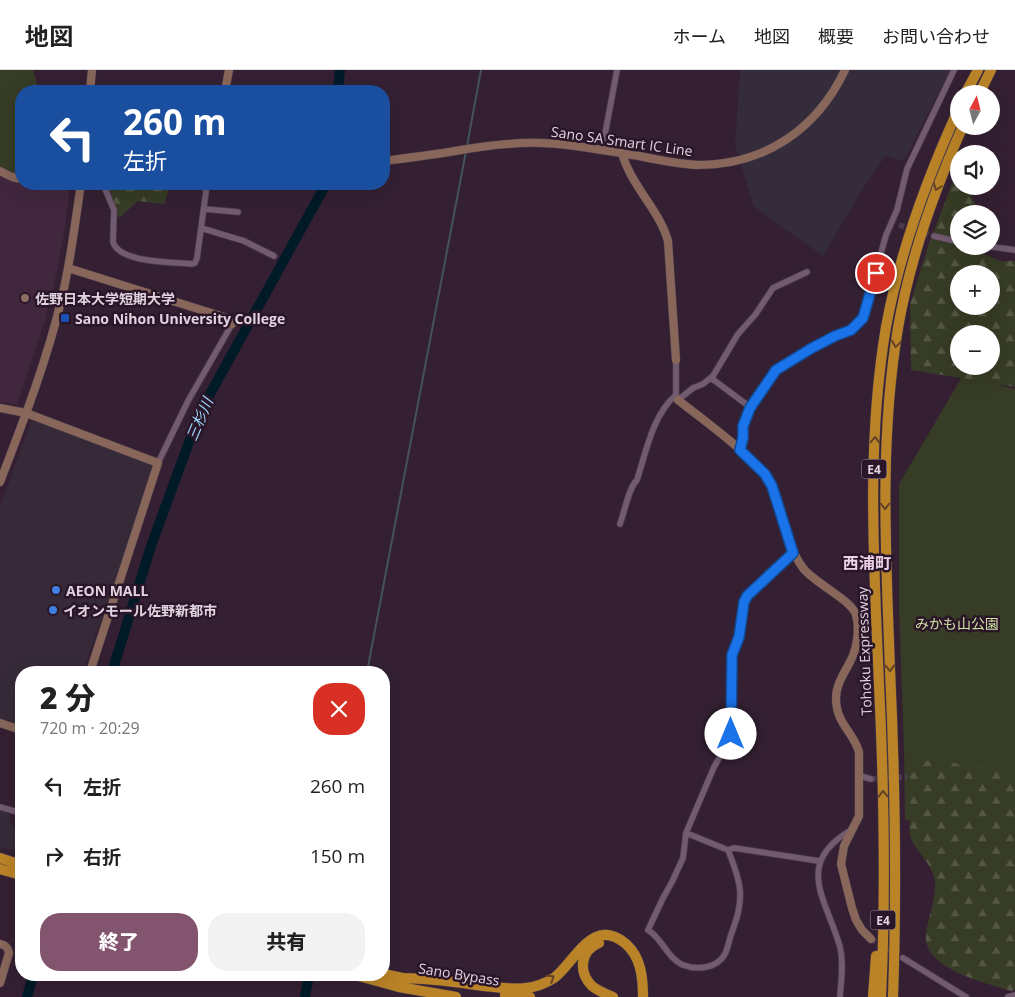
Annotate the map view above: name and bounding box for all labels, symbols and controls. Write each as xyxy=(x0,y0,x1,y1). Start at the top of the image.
text: 地図 xyxy=(25,19,73,52)
text: ホーム xyxy=(673,24,726,48)
text: 地図 xyxy=(754,24,790,48)
text: 概要 xyxy=(818,24,854,48)
text: お問い合わせ xyxy=(882,24,990,48)
north arrow xyxy=(950,85,1000,135)
map controls xyxy=(950,85,1000,375)
text: 260 m xyxy=(123,98,227,145)
icon: left xyxy=(40,105,105,170)
street label: Sano SA Smart IC Line xyxy=(550,122,694,160)
text: 左折 xyxy=(123,145,167,175)
button: sound xyxy=(950,145,1000,195)
one-way arrow xyxy=(933,183,943,191)
button: layers xyxy=(950,205,1000,255)
pin xyxy=(855,252,897,294)
icon: arrive xyxy=(862,259,890,287)
button: + xyxy=(950,265,1000,315)
place label: 佐野日本大学短期大学 xyxy=(35,289,175,308)
marker: 佐野日本大学短期大学 xyxy=(19,292,31,304)
place label: Sano Nihon University College xyxy=(75,309,285,328)
marker: Sano Nihon University College xyxy=(59,312,71,324)
button: − xyxy=(950,325,1000,375)
one-way arrow xyxy=(891,340,902,348)
water label: 三杉川 xyxy=(181,393,218,444)
one-way arrow xyxy=(869,435,880,443)
road number: E4 xyxy=(862,459,886,478)
one-way arrow xyxy=(880,502,890,510)
district label: 西浦町 xyxy=(843,552,891,574)
place label: AEON MALL xyxy=(66,581,148,600)
marker: AEON MALL xyxy=(50,584,62,596)
street label: Tohoku Expressway xyxy=(852,585,876,716)
place label: イオンモール佐野新都市 xyxy=(63,601,217,620)
marker: イオンモール佐野新都市 xyxy=(47,604,59,616)
park label: みかも山公園 xyxy=(915,614,999,633)
one-way arrow xyxy=(885,665,896,673)
text: 2 分 xyxy=(40,677,95,718)
button: close xyxy=(313,683,365,735)
position arrow xyxy=(704,707,756,759)
text: 720 m · 20:29 xyxy=(40,717,140,739)
icon: left xyxy=(40,772,68,800)
text: 260 m xyxy=(310,773,365,799)
text: 左折 xyxy=(83,774,121,800)
one-way arrow xyxy=(878,790,888,798)
icon: right xyxy=(40,842,68,870)
text: 150 m xyxy=(310,843,365,869)
text: 右折 xyxy=(83,844,121,870)
road number: E4 xyxy=(870,910,896,930)
button: 終了 xyxy=(40,913,198,971)
button: 共有 xyxy=(208,913,365,971)
street label: Sano Bypass xyxy=(417,958,501,990)
one-way arrow xyxy=(546,975,555,984)

